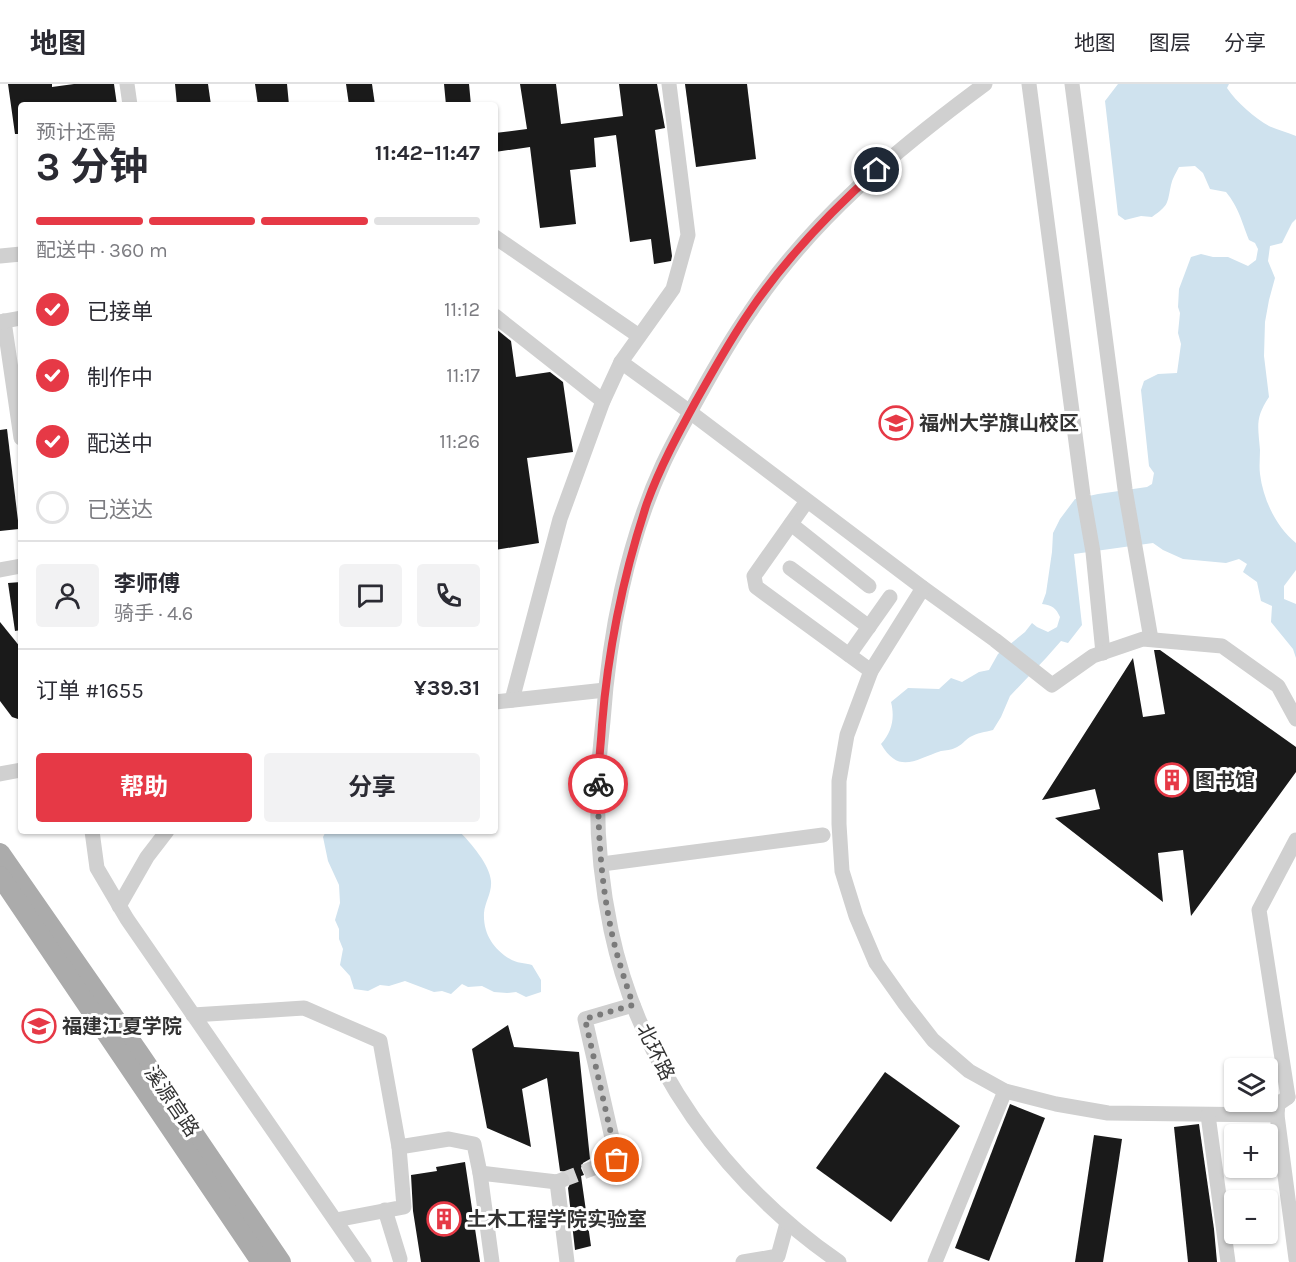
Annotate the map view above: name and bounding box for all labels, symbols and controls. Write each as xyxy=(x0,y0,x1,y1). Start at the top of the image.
text: 地图 xyxy=(30,27,86,60)
text: 地图 xyxy=(1074,31,1116,55)
text: 图层 xyxy=(1149,31,1191,55)
text: 分享 xyxy=(1224,31,1266,55)
text: 预计还需 xyxy=(36,121,116,144)
text: 11:42–11:47 xyxy=(375,140,480,166)
text: 3 分钟 xyxy=(36,144,148,190)
pin xyxy=(851,144,902,195)
icon: home xyxy=(860,153,893,186)
text: 配送中 · 360 m xyxy=(36,239,168,262)
icon: check xyxy=(36,293,69,326)
text: 11:12 xyxy=(444,298,480,321)
text: 已接单 xyxy=(87,299,153,325)
icon: check xyxy=(36,359,69,392)
text: 11:17 xyxy=(446,364,480,387)
text: 制作中 xyxy=(87,365,153,391)
school or university icon: 福州大学旗山校区 xyxy=(878,405,914,441)
place label: 福州大学旗山校区 xyxy=(919,412,1079,435)
icon: check xyxy=(36,425,69,458)
text: 11:26 xyxy=(439,430,480,453)
text: 配送中 xyxy=(87,431,153,457)
text: 已送达 xyxy=(87,497,153,523)
button: person xyxy=(36,564,99,627)
button: chat xyxy=(339,564,402,627)
button: phone xyxy=(417,564,480,627)
text: 李师傅 xyxy=(114,571,180,597)
text: 骑手 · 4.6 xyxy=(114,602,193,625)
text: ¥39.31 xyxy=(414,675,480,701)
text: 订单 #1655 xyxy=(36,678,144,704)
button: 帮助 xyxy=(36,753,252,822)
button: 分享 xyxy=(264,753,480,822)
courier xyxy=(568,754,628,814)
building icon: 图书馆 xyxy=(1154,762,1190,798)
icon: bike xyxy=(582,768,615,801)
place label: 图书馆 xyxy=(1195,769,1255,792)
school or university icon: 福建江夏学院 xyxy=(21,1008,57,1044)
place label: 福建江夏学院 xyxy=(62,1015,182,1038)
street label: 北环路 xyxy=(632,1020,679,1084)
map controls xyxy=(1224,1058,1278,1244)
button: layers xyxy=(1224,1058,1278,1112)
street label: 溪源宫路 xyxy=(140,1062,203,1141)
button: + xyxy=(1224,1124,1278,1178)
pin xyxy=(591,1134,642,1185)
icon: bag xyxy=(600,1143,633,1176)
button: − xyxy=(1224,1190,1278,1244)
building icon: 土木工程学院实验室 xyxy=(426,1201,462,1237)
place label: 土木工程学院实验室 xyxy=(467,1208,647,1231)

